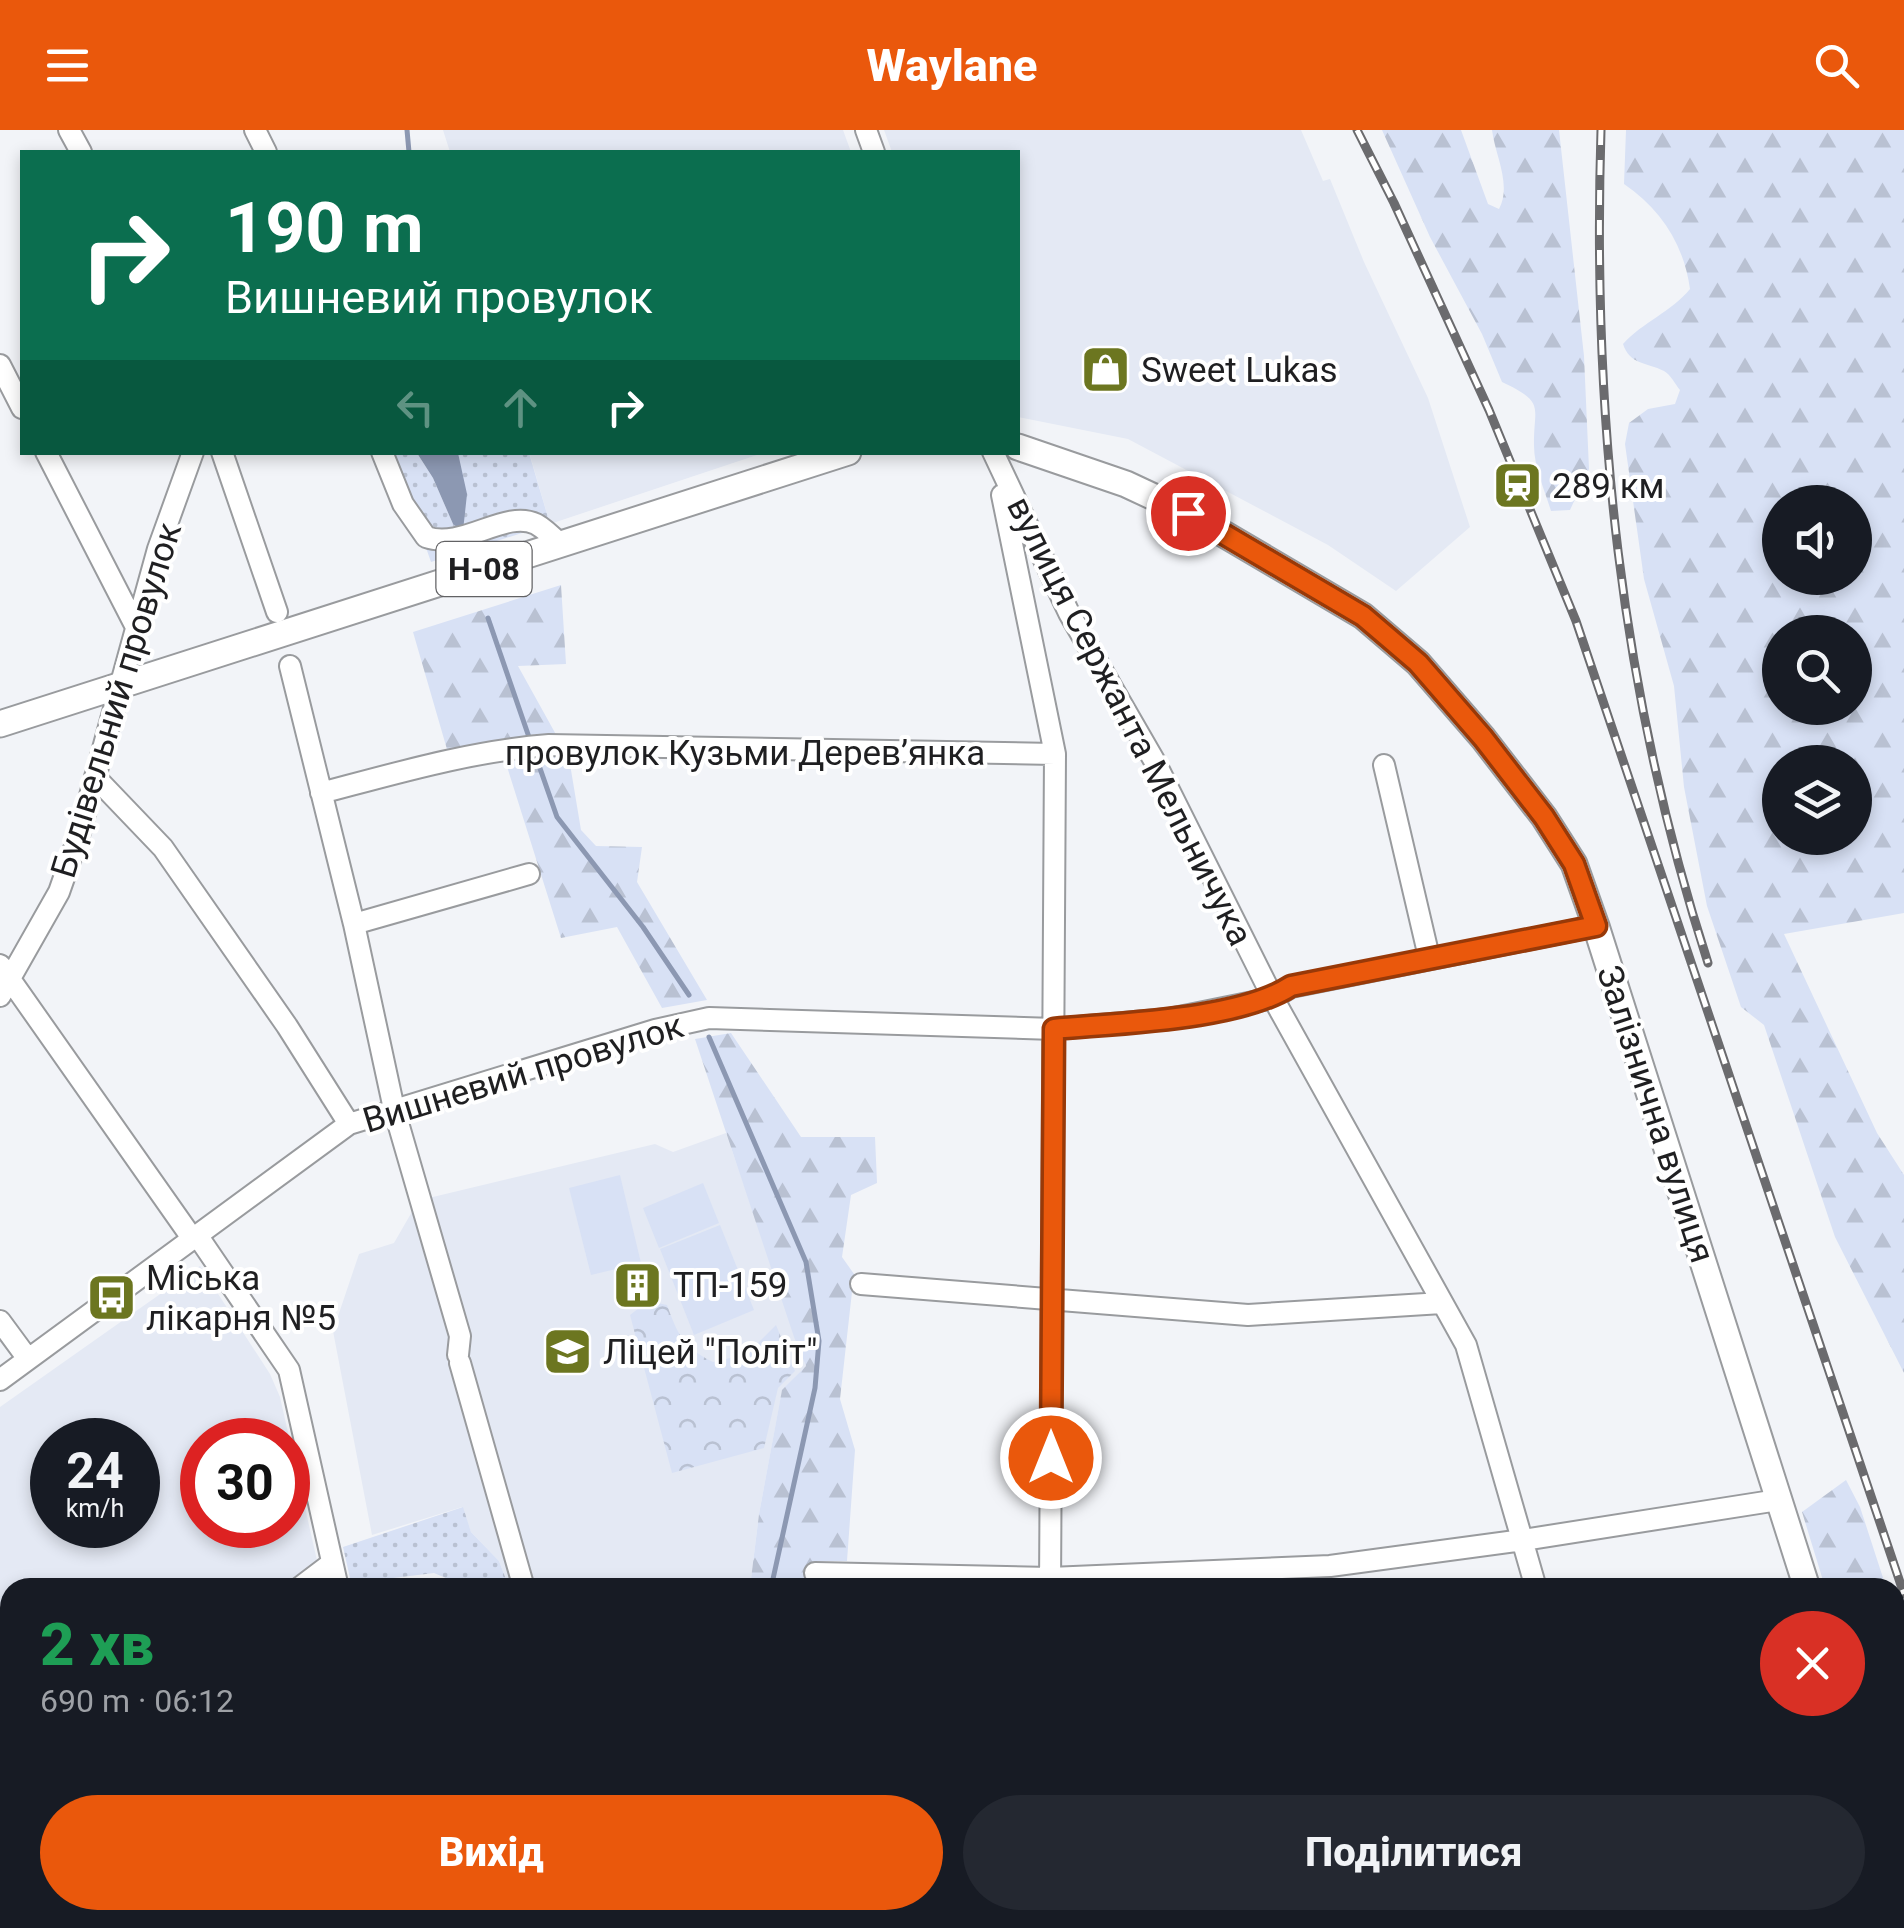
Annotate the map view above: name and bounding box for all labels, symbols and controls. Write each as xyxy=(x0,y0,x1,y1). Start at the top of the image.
icon: menu xyxy=(40,38,95,93)
icon: search xyxy=(1809,38,1864,93)
text: Waylane xyxy=(866,39,1038,92)
text: 190 m xyxy=(225,187,424,269)
icon: right xyxy=(60,190,190,320)
text: Вишневий провулок xyxy=(225,271,653,324)
shop icon: Sweet Lukas xyxy=(1080,344,1132,396)
place label: Sweet Lukas xyxy=(1141,350,1338,391)
icon: left xyxy=(388,380,443,435)
icon: ahead xyxy=(493,380,548,435)
icon: right xyxy=(598,380,653,435)
station icon: 289 км xyxy=(1491,460,1543,512)
place label: 289 км xyxy=(1552,466,1665,507)
pin xyxy=(1146,471,1231,556)
map controls xyxy=(1762,485,1872,855)
button: sound xyxy=(1762,485,1872,595)
icon: arrive xyxy=(1161,486,1216,541)
street label: вулиця Сержанта Мельничука xyxy=(998,490,1261,953)
street label: Будівельний провулок xyxy=(43,518,190,883)
road number: Н-08 xyxy=(436,542,532,596)
button: search xyxy=(1762,615,1872,725)
street label: провулок Кузьми Деревʼянка xyxy=(505,733,985,774)
button: layers xyxy=(1762,745,1872,855)
street label: Залізнична вулиця xyxy=(1588,960,1723,1268)
street label: Вишневий провулок xyxy=(358,1005,688,1142)
place label: Міська лікарня №5 xyxy=(146,1258,336,1339)
building icon: ТП-159 xyxy=(612,1259,664,1311)
place label: ТП-159 xyxy=(673,1265,788,1306)
bus stop icon: Міська лікарня №5 xyxy=(85,1272,137,1324)
school or university icon: Ліцей "Політ" xyxy=(542,1326,594,1378)
place label: Ліцей "Політ" xyxy=(603,1332,817,1373)
position arrow xyxy=(999,1406,1103,1510)
speed limit sign: 30 xyxy=(180,1418,310,1548)
text: 24 xyxy=(66,1442,124,1500)
text: km/h xyxy=(66,1494,124,1523)
text: 2 хв xyxy=(40,1609,154,1680)
button: close xyxy=(1760,1611,1865,1716)
text: 690 m · 06:12 xyxy=(40,1682,234,1720)
button: Вихід xyxy=(40,1795,943,1910)
button: Поділитися xyxy=(963,1795,1865,1910)

